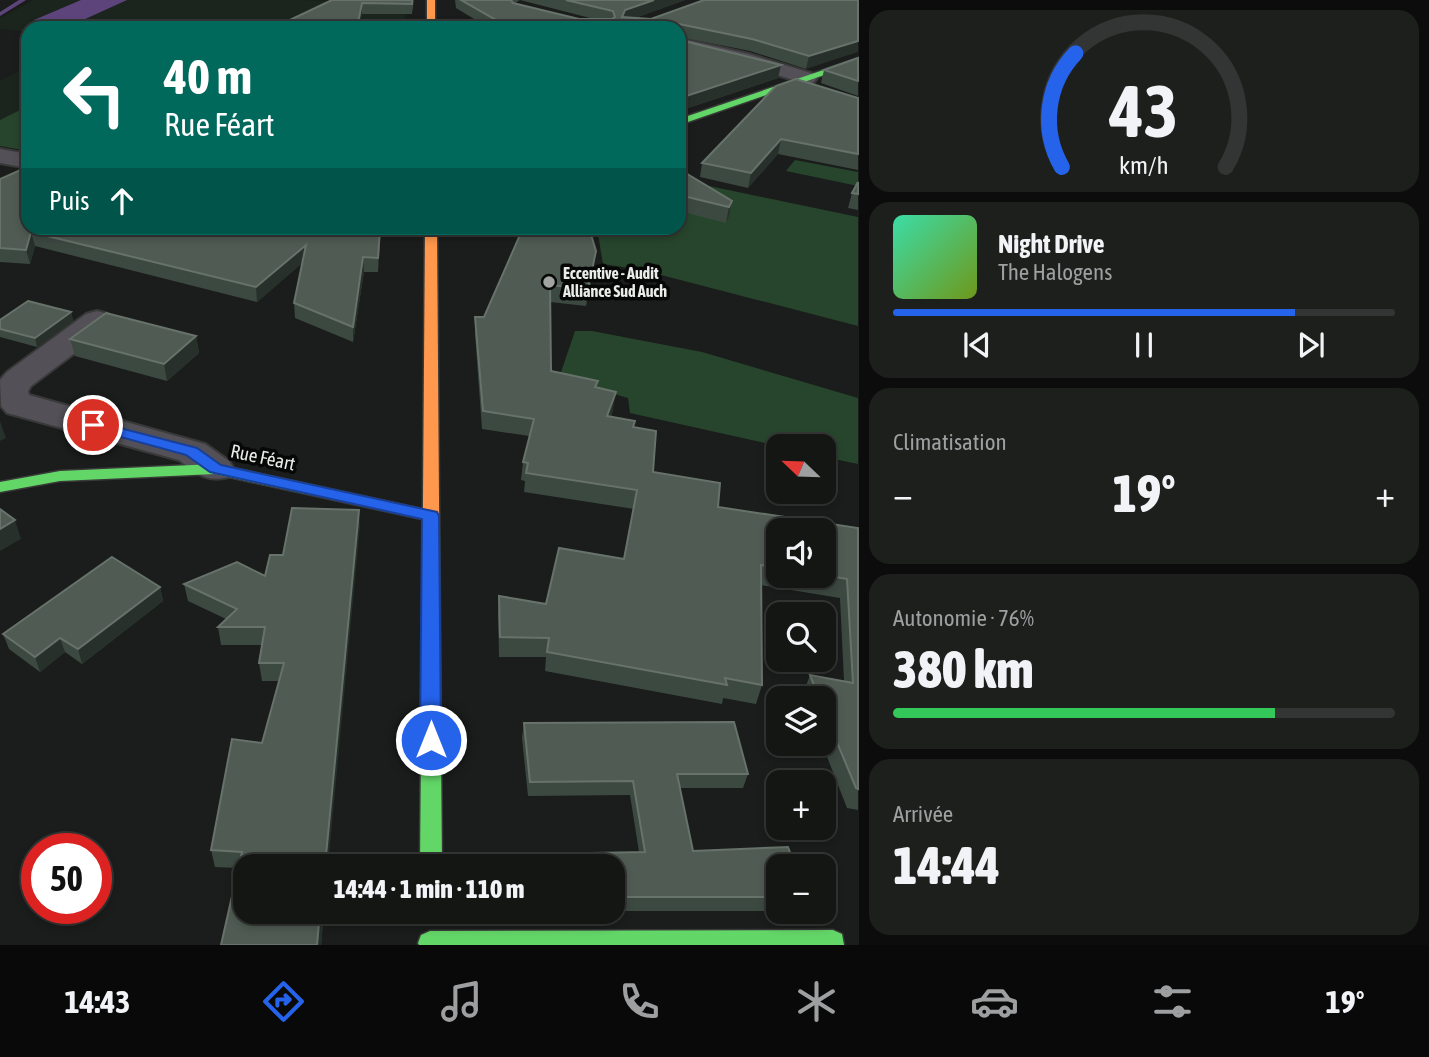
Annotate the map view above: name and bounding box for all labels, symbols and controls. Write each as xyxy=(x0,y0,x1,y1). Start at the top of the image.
text: 40 m xyxy=(164,48,252,104)
icon: left xyxy=(49,49,140,140)
text: 43 xyxy=(1109,69,1178,152)
text: Rue Féart xyxy=(164,106,274,143)
text: km/h xyxy=(1119,151,1169,179)
icon: ahead xyxy=(103,182,141,220)
text: Puis xyxy=(49,186,89,216)
text: Night Drive xyxy=(998,229,1105,259)
text: The Halogens xyxy=(998,259,1112,285)
place label: Eccentive - Audit Alliance Sud Auch xyxy=(562,264,667,300)
marker: Eccentive - Audit Alliance Sud Auch xyxy=(541,274,557,290)
icon: previous xyxy=(958,326,996,364)
icon: pause xyxy=(1125,326,1163,364)
icon: next xyxy=(1292,326,1330,364)
pin xyxy=(63,395,123,455)
icon: arrive xyxy=(74,406,112,444)
text: Climatisation xyxy=(893,429,1007,455)
north arrow xyxy=(766,434,836,504)
map controls xyxy=(766,434,836,924)
street label: Rue Féart xyxy=(229,439,297,475)
text: 19° xyxy=(1112,463,1176,523)
text: − xyxy=(893,472,913,515)
text: + xyxy=(1375,472,1395,515)
button: sound xyxy=(766,518,836,588)
button: search xyxy=(766,602,836,672)
text: Autonomie · 76% xyxy=(893,605,1034,631)
text: 380 km xyxy=(893,639,1034,699)
button: layers xyxy=(766,686,836,756)
position arrow xyxy=(394,703,468,777)
button: + xyxy=(766,770,836,840)
text: Arrivée xyxy=(893,801,953,827)
speed limit sign: 50 xyxy=(21,833,112,924)
text: 14:44 xyxy=(893,835,1000,895)
button: − xyxy=(766,854,836,924)
text: 14:44 · 1 min · 110 m xyxy=(334,874,524,904)
icon: directions xyxy=(259,977,308,1026)
icon: music xyxy=(437,977,486,1026)
icon: phone xyxy=(615,977,664,1026)
icon: climate xyxy=(792,977,841,1026)
icon: car xyxy=(970,977,1019,1026)
icon: filters xyxy=(1148,977,1197,1026)
text: 14:43 xyxy=(64,983,130,1020)
text: 19° xyxy=(1326,983,1365,1020)

